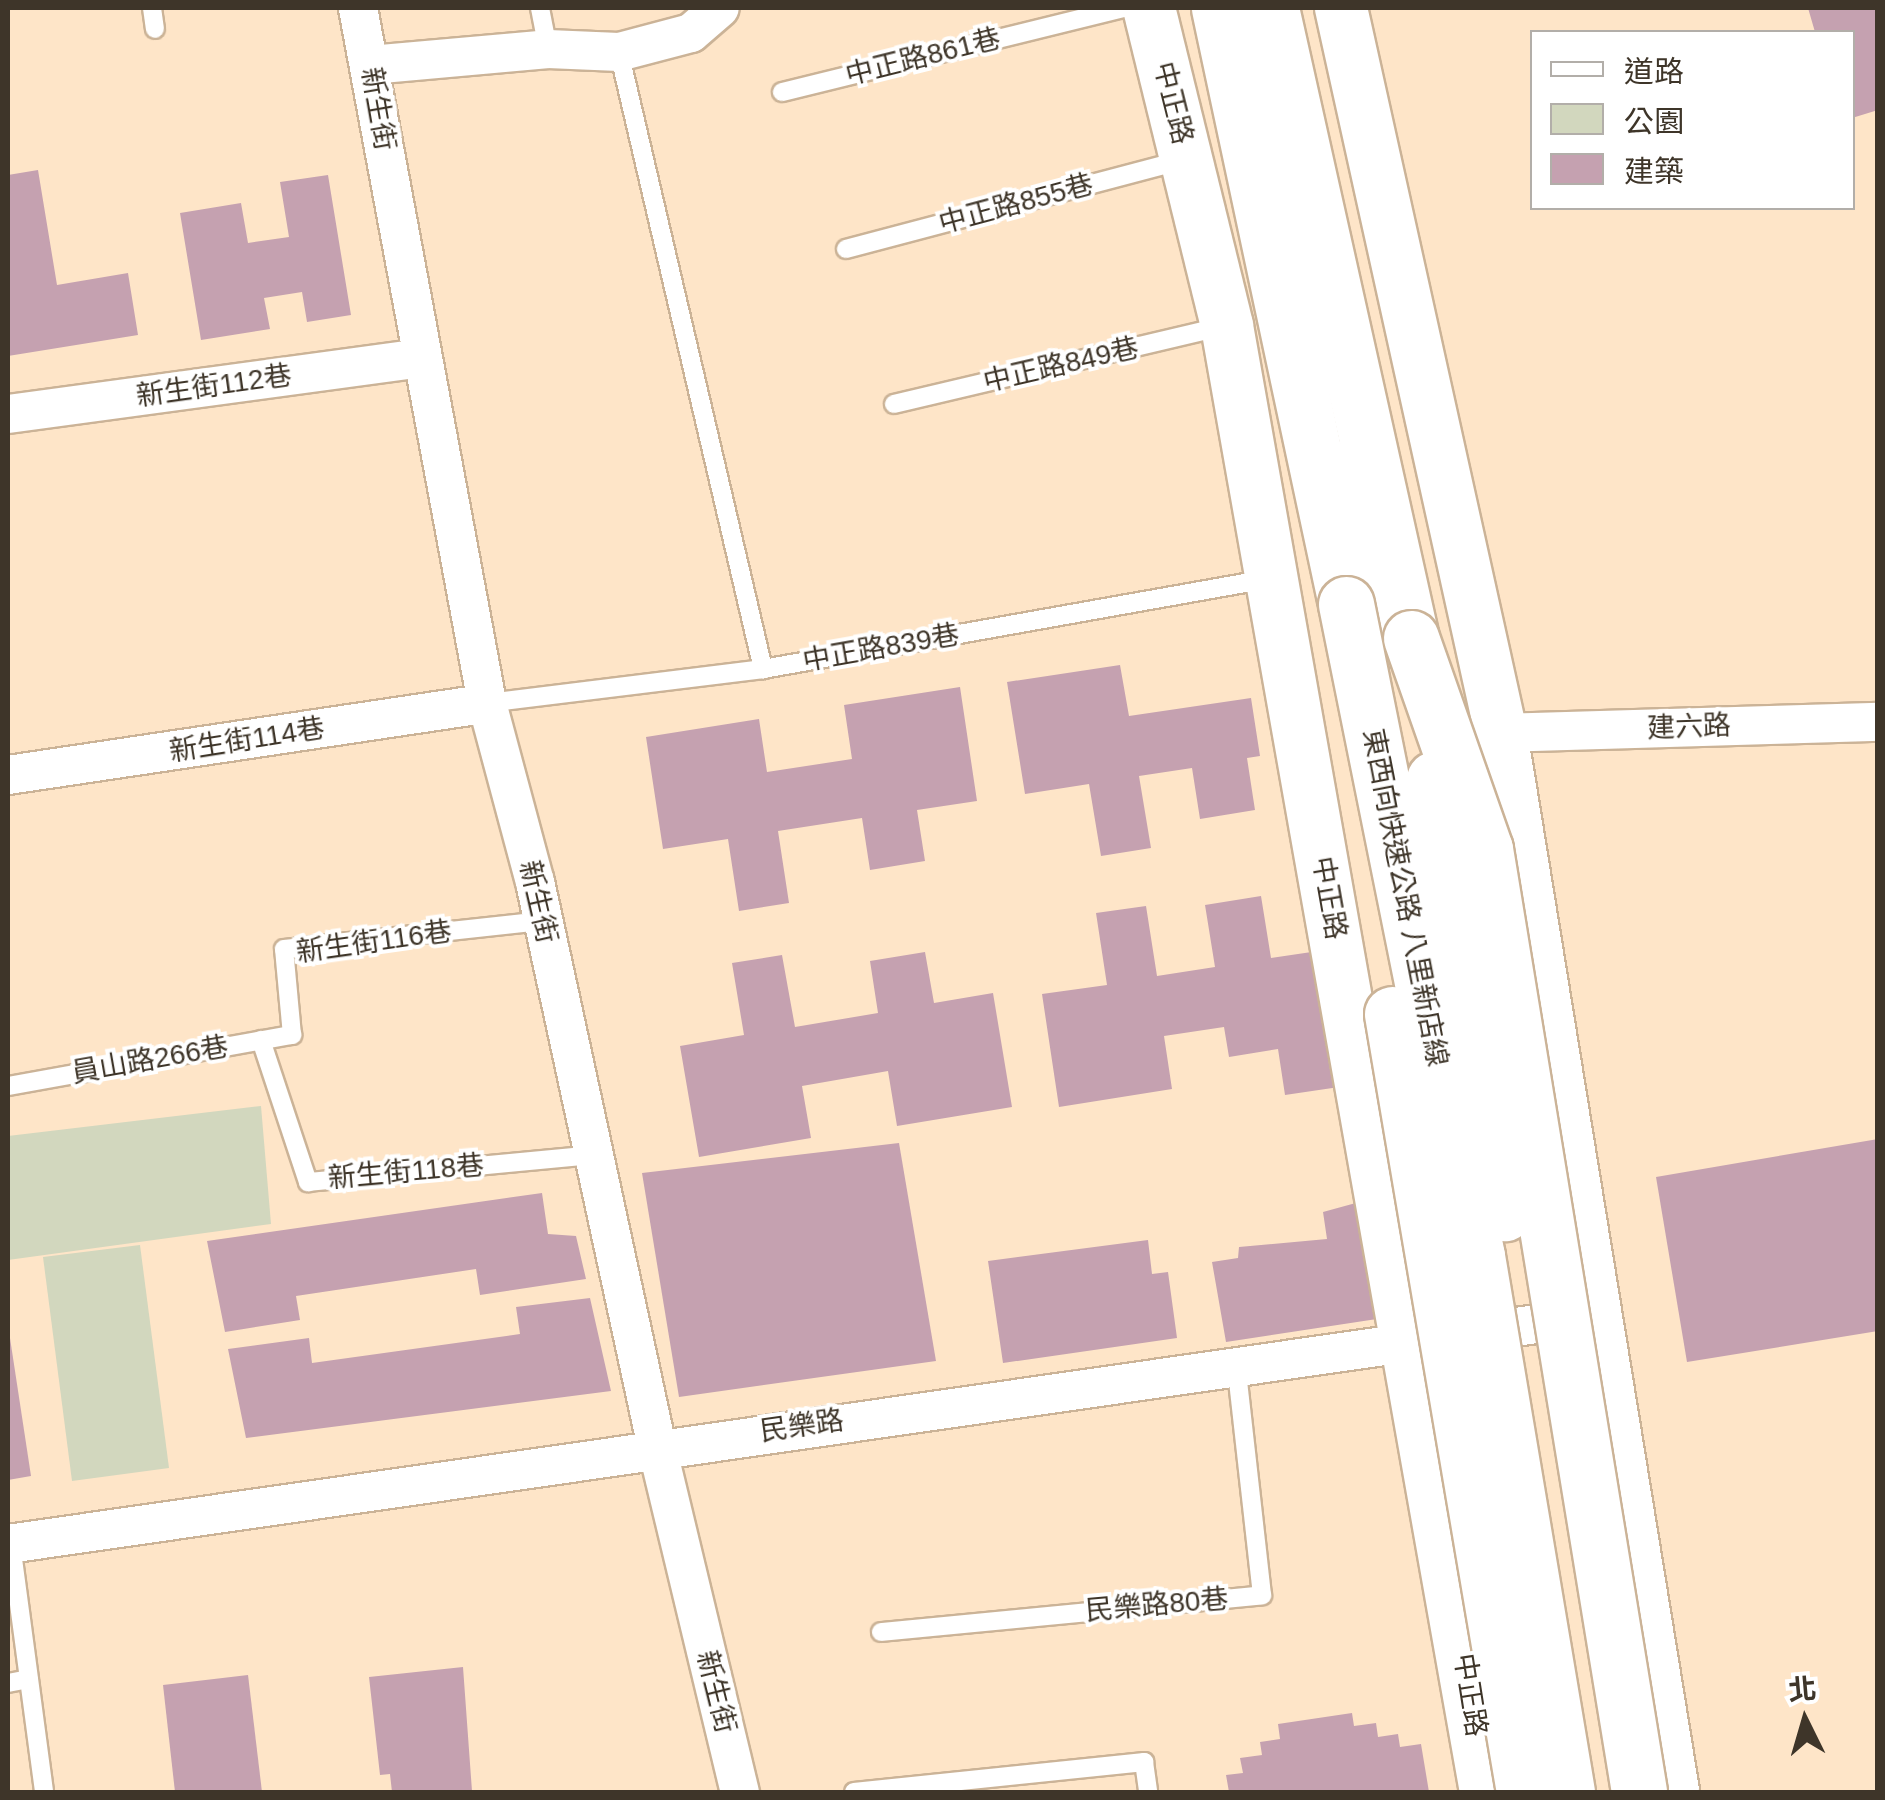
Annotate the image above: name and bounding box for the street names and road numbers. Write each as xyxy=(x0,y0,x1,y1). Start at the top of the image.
street label: 中正路861巷 xyxy=(842,22,1004,92)
street label: 中正路 xyxy=(1147,58,1199,148)
street label: 新生街 xyxy=(354,65,402,153)
street label: 中正路855巷 xyxy=(935,167,1097,241)
street label: 中正路849巷 xyxy=(980,331,1142,399)
street label: 新生街112巷 xyxy=(134,358,294,414)
street label: 中正路839巷 xyxy=(800,618,962,678)
street label: 建六路 xyxy=(1646,709,1732,745)
street label: 新生街114巷 xyxy=(167,711,327,769)
street label: 東西向快速公路 八里新店線 xyxy=(1356,726,1454,1070)
street label: 中正路 xyxy=(1305,854,1353,942)
street label: 新生街 xyxy=(512,857,564,947)
street label: 新生街116巷 xyxy=(294,914,454,970)
street label: 員山路266巷 xyxy=(69,1030,231,1090)
street label: 新生街118巷 xyxy=(327,1148,485,1196)
street label: 民樂路 xyxy=(758,1404,846,1448)
street label: 民樂路80巷 xyxy=(1084,1582,1230,1628)
street label: 新生街 xyxy=(690,1647,742,1737)
street label: 中正路 xyxy=(1447,1651,1493,1739)

